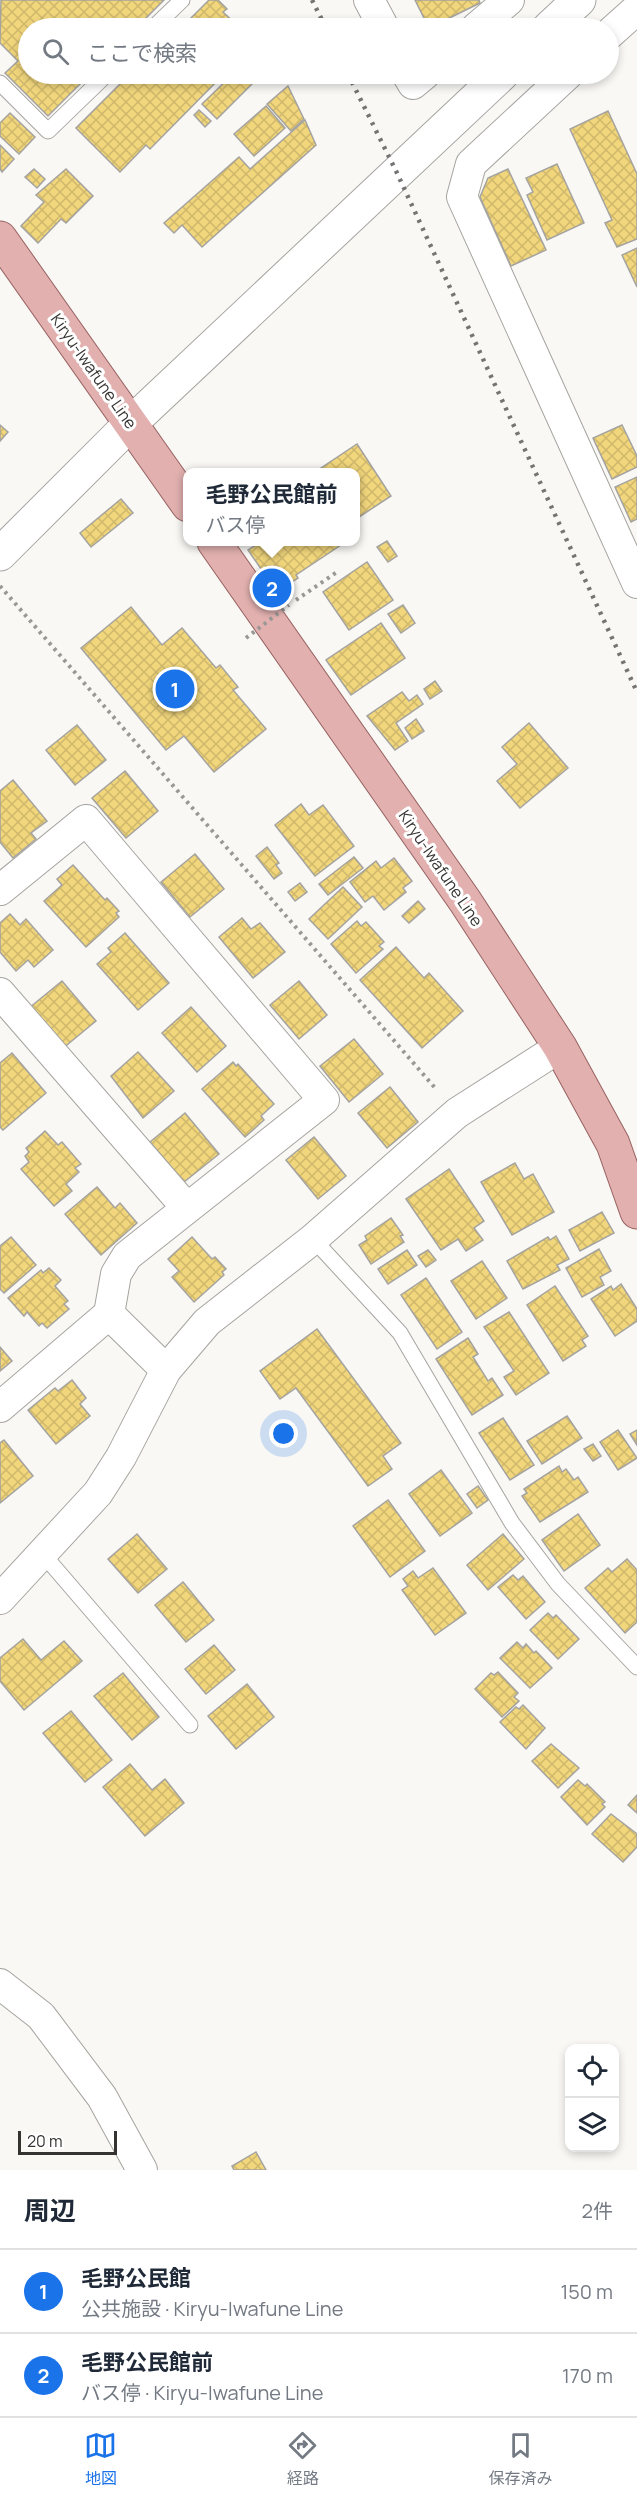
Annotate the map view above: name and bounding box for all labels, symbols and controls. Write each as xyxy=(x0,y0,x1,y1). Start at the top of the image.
search box xyxy=(18,18,619,84)
icon: search xyxy=(39,35,72,68)
text: ここで検索 xyxy=(87,38,197,68)
street label: Kiryu-Iwafune Line xyxy=(46,309,142,433)
popup xyxy=(183,468,360,546)
text: 毛野公民館前 xyxy=(205,479,338,509)
text: バス停 xyxy=(205,511,265,538)
pin: 2 xyxy=(252,566,292,610)
pin: 1 xyxy=(156,666,195,712)
street label: Kiryu-Iwafune Line xyxy=(394,806,488,930)
your location xyxy=(269,1419,298,1448)
map controls xyxy=(565,2044,619,2152)
button: locate xyxy=(565,2044,619,2098)
button: layers xyxy=(565,2098,619,2152)
scale bar xyxy=(18,2128,117,2156)
text: 20 m xyxy=(27,2130,63,2152)
text: 周辺 xyxy=(24,2192,76,2228)
text: 2件 xyxy=(582,2197,613,2224)
text: 毛野公民館 xyxy=(81,2263,191,2293)
text: 1 xyxy=(39,2278,48,2305)
text: 150 m xyxy=(560,2278,613,2305)
text: 公共施設 · Kiryu-Iwafune Line xyxy=(81,2295,343,2322)
text: 毛野公民館前 xyxy=(81,2347,213,2377)
text: 2 xyxy=(38,2362,49,2389)
text: 170 m xyxy=(562,2362,613,2389)
text: バス停 · Kiryu-Iwafune Line xyxy=(81,2379,323,2406)
tab: 地図 xyxy=(84,2429,117,2489)
tab: 経路 xyxy=(286,2429,319,2489)
tab: 保存済み xyxy=(488,2429,552,2489)

